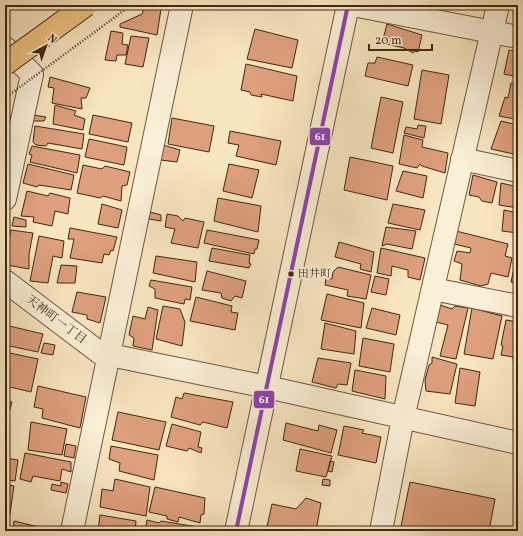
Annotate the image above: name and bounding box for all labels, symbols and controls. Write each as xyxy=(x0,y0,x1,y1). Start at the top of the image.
north arrow xyxy=(26,26,66,66)
scale bar xyxy=(369,26,432,52)
text: N xyxy=(44,31,60,48)
text: 20 m xyxy=(375,33,402,49)
line badge: 61 xyxy=(309,127,331,146)
text: 61 xyxy=(315,130,325,145)
place label: 田井町 xyxy=(298,267,331,282)
marker: 田井町 xyxy=(286,269,296,279)
street label: 天神町一丁目 xyxy=(22,292,90,348)
line badge: 61 xyxy=(253,390,275,409)
text: 61 xyxy=(259,393,269,408)

